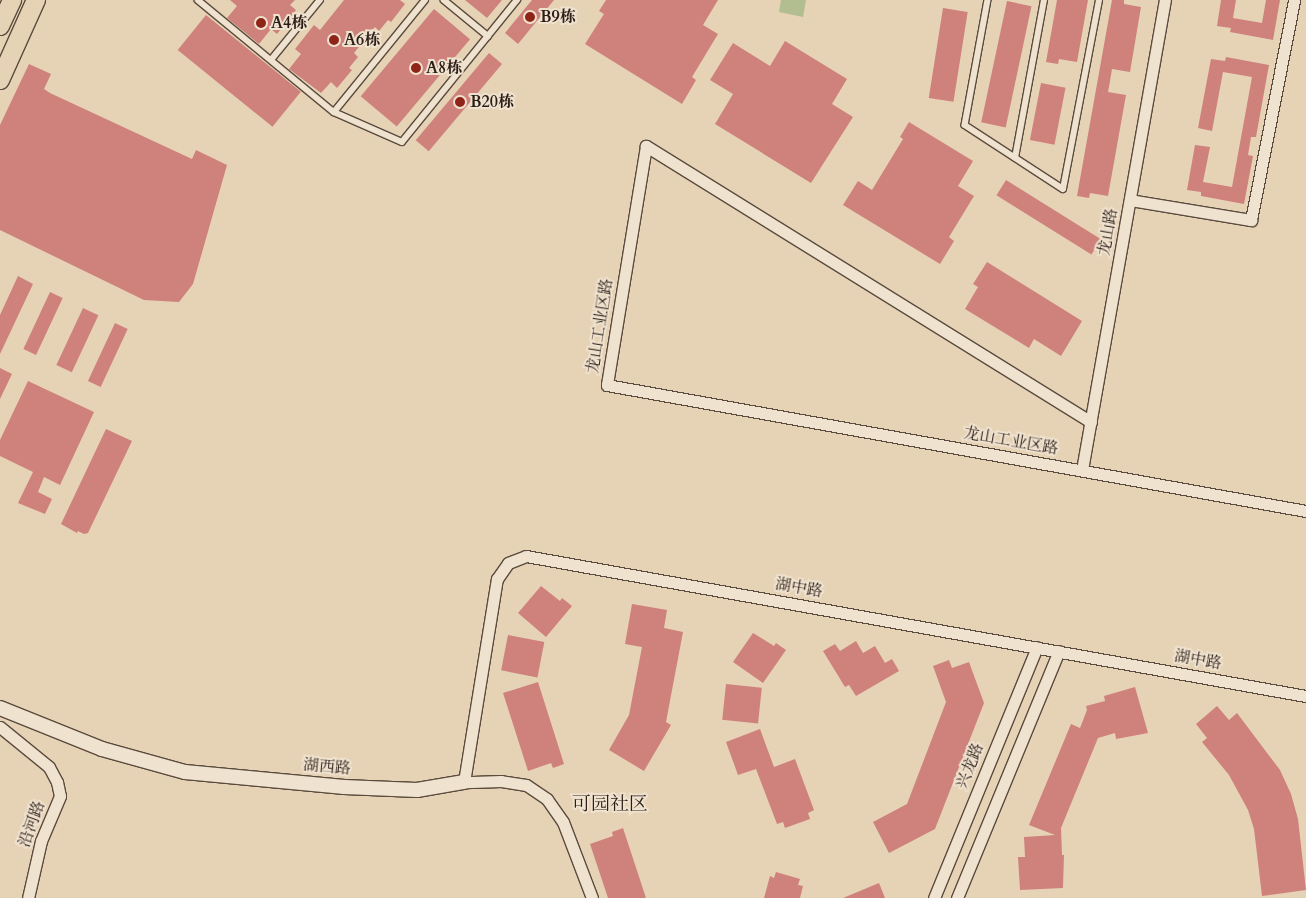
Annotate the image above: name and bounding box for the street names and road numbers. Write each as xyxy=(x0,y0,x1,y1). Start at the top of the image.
street label: 龙山路 xyxy=(1094,207,1122,257)
street label: 龙山工业区路 xyxy=(583,277,617,375)
street label: 龙山工业区路 xyxy=(962,423,1060,459)
street label: 湖中路 xyxy=(774,574,824,602)
street label: 湖中路 xyxy=(1173,646,1223,674)
street label: 兴龙路 xyxy=(952,740,988,792)
street label: 湖西路 xyxy=(302,755,352,779)
street label: 沿河路 xyxy=(15,798,49,850)

